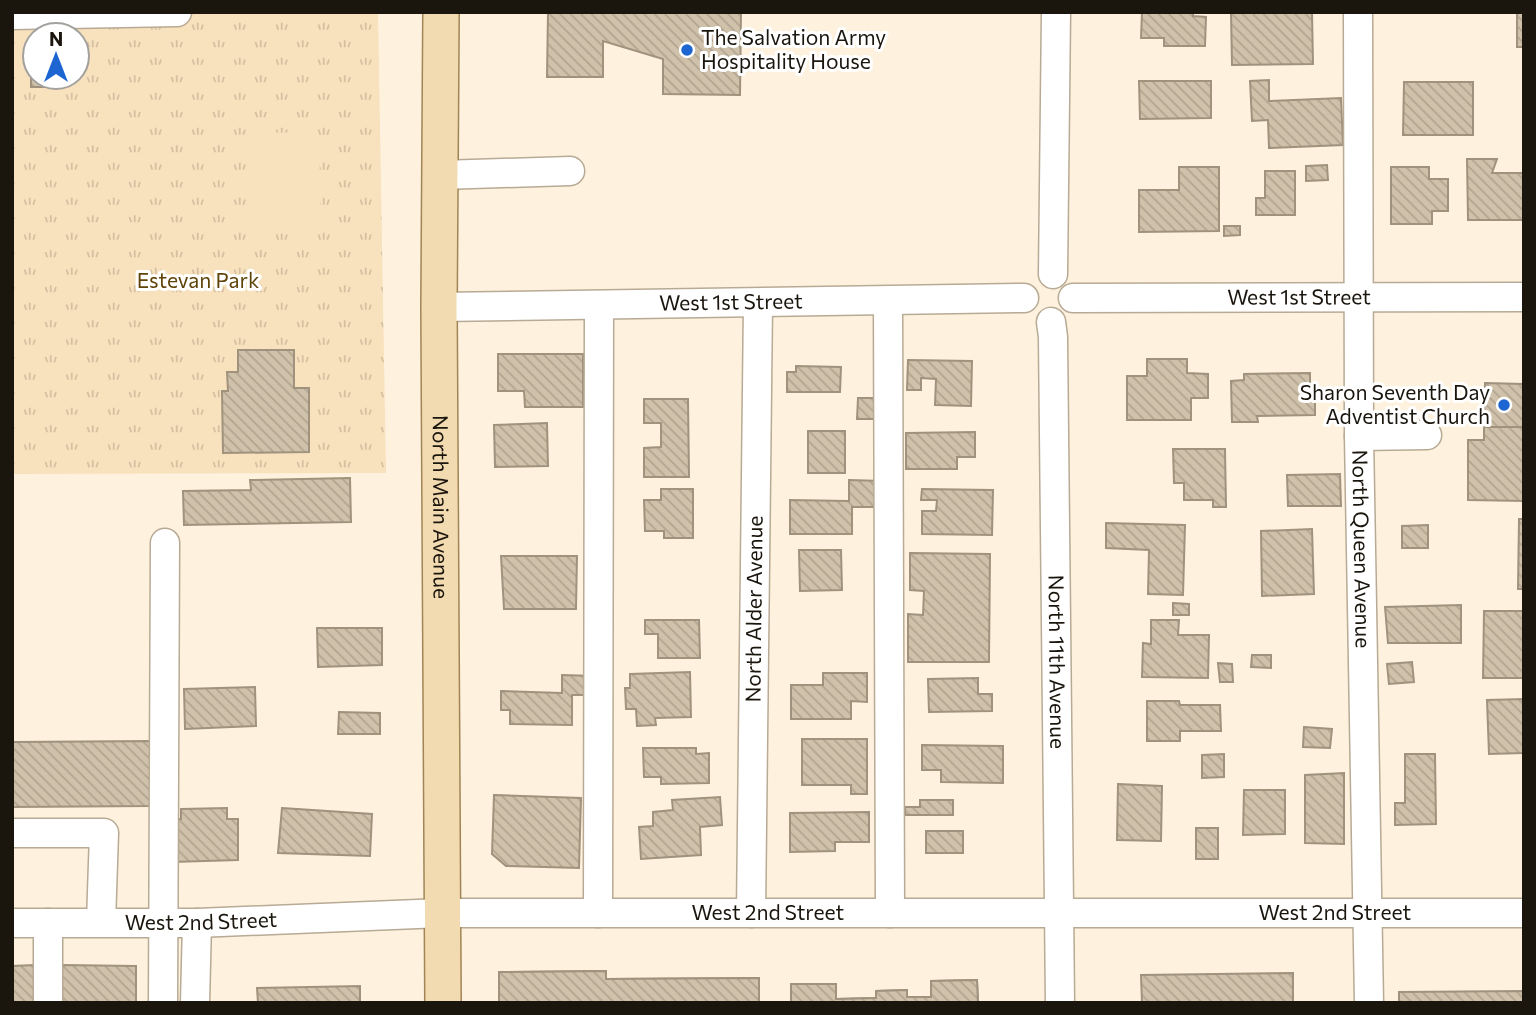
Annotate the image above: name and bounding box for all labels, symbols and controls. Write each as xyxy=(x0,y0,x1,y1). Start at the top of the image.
north arrow xyxy=(21,21,91,91)
place label: The Salvation Army Hospitality House xyxy=(701,24,886,73)
text: N xyxy=(49,27,63,50)
marker: The Salvation Army Hospitality House xyxy=(679,42,695,58)
park label: Estevan Park xyxy=(137,267,259,292)
street label: West 1st Street xyxy=(1227,283,1371,309)
street label: West 1st Street xyxy=(659,287,803,315)
place label: Sharon Seventh Day Adventist Church xyxy=(1300,379,1490,428)
marker: Sharon Seventh Day Adventist Church xyxy=(1496,397,1512,413)
street label: North Main Avenue xyxy=(429,415,455,599)
street label: North Queen Avenue xyxy=(1348,449,1377,649)
street label: North Alder Avenue xyxy=(739,515,767,703)
street label: North 11th Avenue xyxy=(1044,575,1071,749)
street label: West 2nd Street xyxy=(692,899,844,924)
street label: West 2nd Street xyxy=(1259,899,1411,924)
street label: West 2nd Street xyxy=(125,906,278,934)

